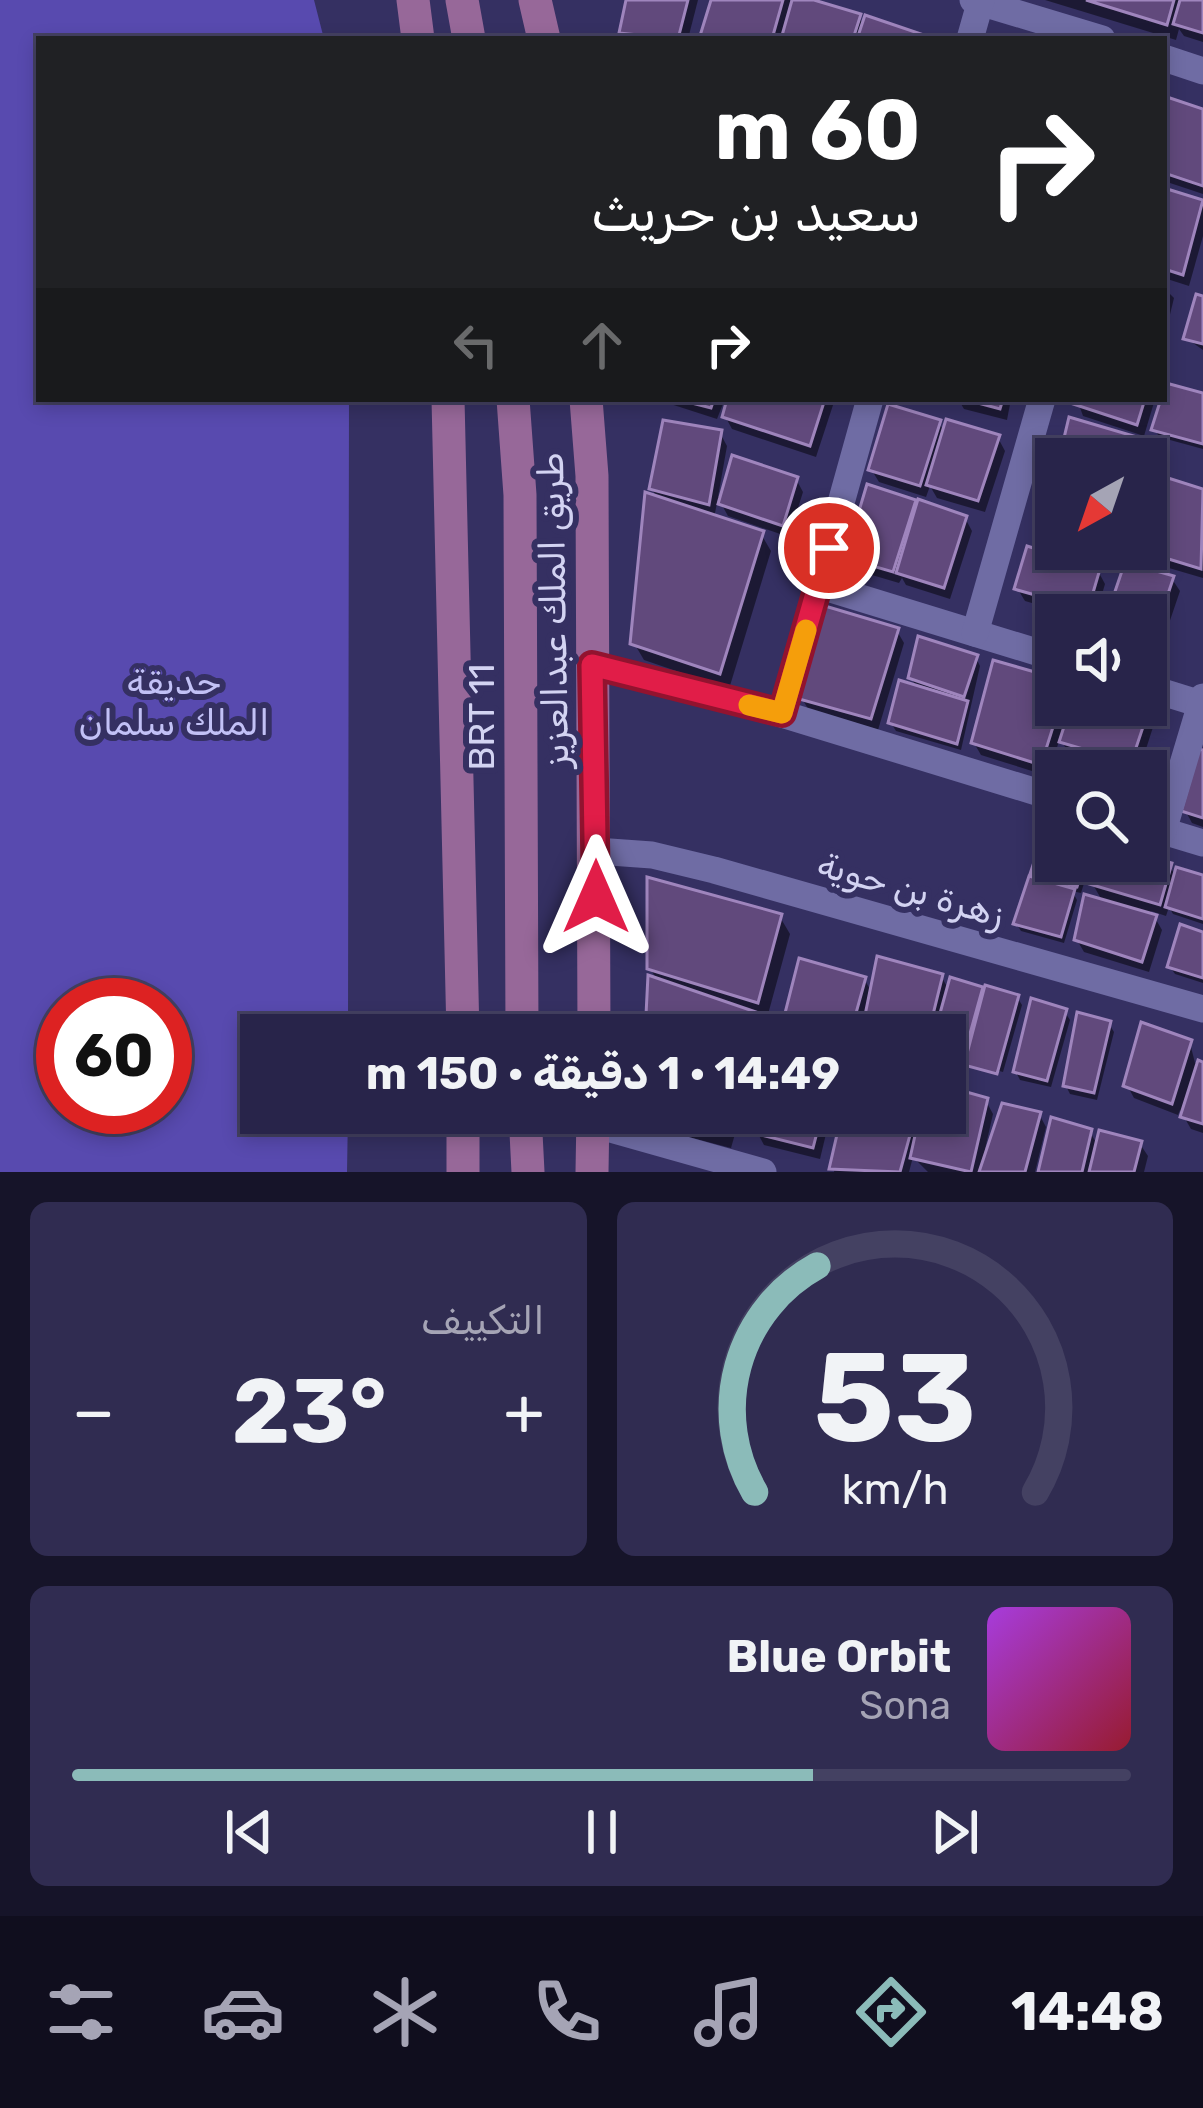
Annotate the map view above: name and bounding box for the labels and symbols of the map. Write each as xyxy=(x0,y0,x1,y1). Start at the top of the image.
north arrow xyxy=(1035,438,1167,570)
street label: طريق الملك عبدالعزيز xyxy=(529,452,577,770)
pin xyxy=(778,497,880,599)
park label: حديقة الملك سلمان xyxy=(79,660,269,744)
street label: BRT 11 xyxy=(460,664,503,770)
position arrow xyxy=(533,834,659,960)
street label: زهرة بن حوية xyxy=(813,842,1009,936)
speed limit sign: 60 xyxy=(36,978,192,1134)

